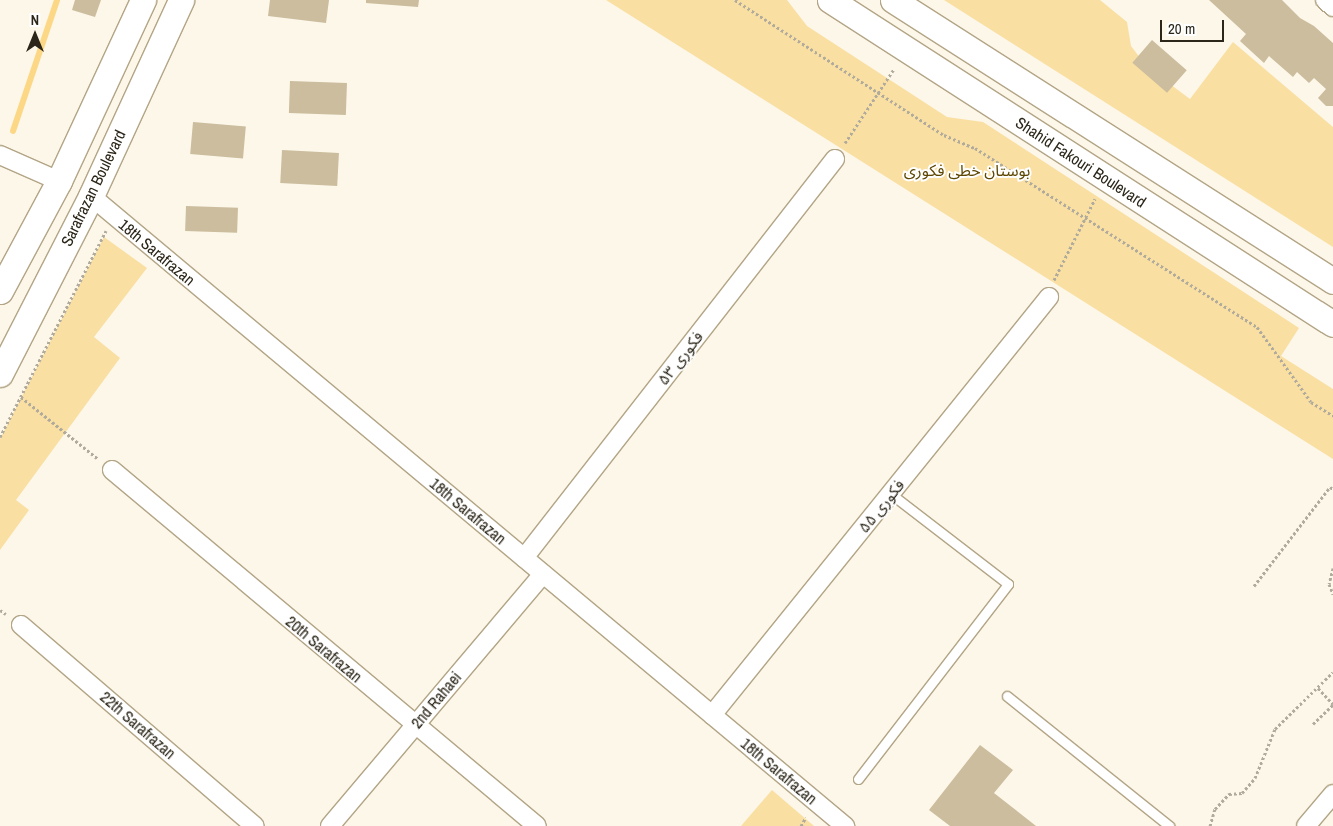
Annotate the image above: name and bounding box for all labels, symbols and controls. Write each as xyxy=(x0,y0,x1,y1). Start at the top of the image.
north arrow xyxy=(10,10,60,60)
scale bar xyxy=(1163,10,1227,42)
text: N xyxy=(31,11,39,29)
text: 20 m xyxy=(1168,18,1195,39)
street label: Shahid Fakouri Boulevard xyxy=(1012,113,1150,211)
street label: Sarafrazan Boulevard xyxy=(57,127,129,249)
park label: بوستان خطی فکوری xyxy=(904,160,1030,180)
street label: 18th Sarafrazan xyxy=(115,215,199,289)
street label: فکوری ۵۳ xyxy=(653,327,707,389)
street label: 18th Sarafrazan xyxy=(426,474,510,548)
street label: فکوری ۵۵ xyxy=(854,476,908,536)
street label: 20th Sarafrazan xyxy=(282,612,366,686)
street label: 2nd Rahaei xyxy=(407,668,465,732)
street label: 22th Sarafrazan xyxy=(96,687,180,763)
street label: 18th Sarafrazan xyxy=(737,734,821,808)

